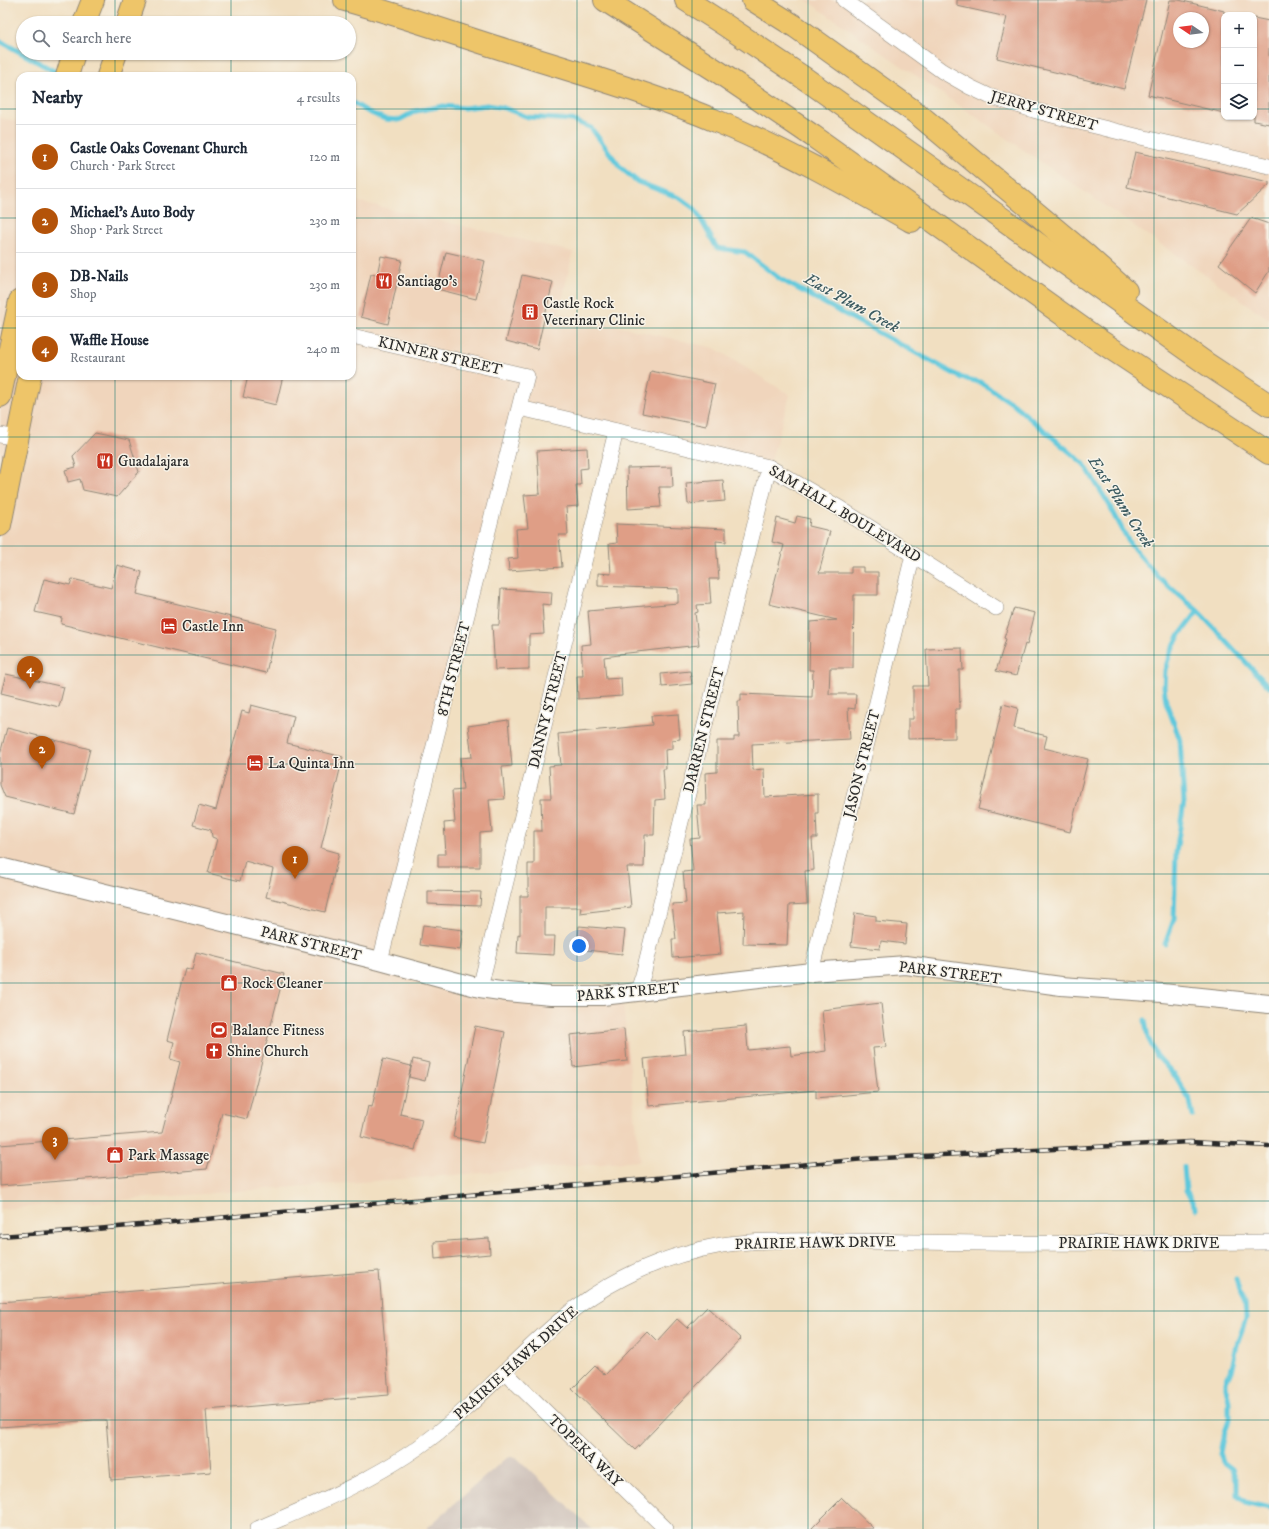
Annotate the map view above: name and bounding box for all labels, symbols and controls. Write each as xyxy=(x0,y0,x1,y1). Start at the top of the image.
north arrow xyxy=(1173,12,1209,48)
map controls xyxy=(1221,12,1257,120)
button: + xyxy=(1221,12,1257,48)
search box xyxy=(16,16,356,60)
icon: search xyxy=(30,27,52,49)
text: Search here xyxy=(62,29,131,48)
button: − xyxy=(1221,48,1257,84)
button: layers xyxy=(1221,84,1257,120)
street label: JERRY STREET xyxy=(986,86,1101,136)
text: Nearby xyxy=(32,87,82,109)
text: 4 results xyxy=(297,90,340,106)
text: Castle Oaks Covenant Church xyxy=(70,139,248,158)
text: 1 xyxy=(43,149,47,165)
text: 120 m xyxy=(309,149,340,165)
text: Church · Park Street xyxy=(70,158,175,174)
text: Michael's Auto Body xyxy=(70,203,194,222)
text: 2 xyxy=(42,213,48,229)
text: 230 m xyxy=(309,213,340,229)
text: Shop · Park Street xyxy=(70,222,163,238)
text: DB-Nails xyxy=(70,267,128,286)
water label: East Plum Creek xyxy=(800,268,903,337)
restaurant icon: Santiago's xyxy=(374,271,394,291)
place label: Santiago's xyxy=(397,272,457,291)
text: 3 xyxy=(43,277,47,293)
text: 230 m xyxy=(309,277,340,293)
text: Shop xyxy=(70,286,96,302)
place label: Castle Rock Veterinary Clinic xyxy=(542,294,646,330)
building icon: Castle Rock Veterinary Clinic xyxy=(520,302,540,322)
text: Waffle House xyxy=(70,331,149,350)
street label: KINNER STREET xyxy=(376,332,505,380)
text: 4 xyxy=(41,341,49,357)
text: 240 m xyxy=(307,341,340,357)
text: Restaurant xyxy=(70,350,126,366)
restaurant icon: Guadalajara xyxy=(95,451,115,471)
place label: Guadalajara xyxy=(118,452,189,471)
water label: East Plum Creek xyxy=(1083,452,1158,552)
street label: SAM HALL BOULEVARD xyxy=(766,461,924,567)
hotel icon: Castle Inn xyxy=(159,616,179,636)
place label: Castle Inn xyxy=(182,617,244,636)
street label: 8TH STREET xyxy=(433,619,475,718)
street label: DANNY STREET xyxy=(524,649,572,770)
pin: 4 xyxy=(17,656,43,689)
street label: DARREN STREET xyxy=(679,665,729,795)
street label: JASON STREET xyxy=(839,707,885,822)
pin: 2 xyxy=(29,736,55,769)
hotel icon: La Quinta Inn xyxy=(245,753,265,773)
place label: La Quinta Inn xyxy=(268,754,355,773)
pin: 1 xyxy=(282,846,308,879)
street label: PARK STREET xyxy=(259,922,364,966)
your location xyxy=(569,936,589,956)
street label: PARK STREET xyxy=(898,957,1003,989)
shop icon: Rock Cleaner xyxy=(219,973,239,993)
place label: Rock Cleaner xyxy=(242,974,323,993)
street label: PARK STREET xyxy=(576,978,681,1006)
sports icon: Balance Fitness xyxy=(209,1020,229,1040)
place label: Balance Fitness xyxy=(232,1021,324,1040)
church icon: Shine Church xyxy=(204,1041,224,1061)
place label: Shine Church xyxy=(227,1042,309,1061)
pin: 3 xyxy=(42,1127,68,1160)
shop icon: Park Massage xyxy=(105,1145,125,1165)
place label: Park Massage xyxy=(128,1146,209,1165)
street label: PRAIRIE HAWK DRIVE xyxy=(734,1232,896,1254)
street label: PRAIRIE HAWK DRIVE xyxy=(1059,1234,1220,1253)
street label: PRAIRIE HAWK DRIVE xyxy=(450,1302,582,1424)
street label: TOPEKA WAY xyxy=(544,1411,627,1492)

